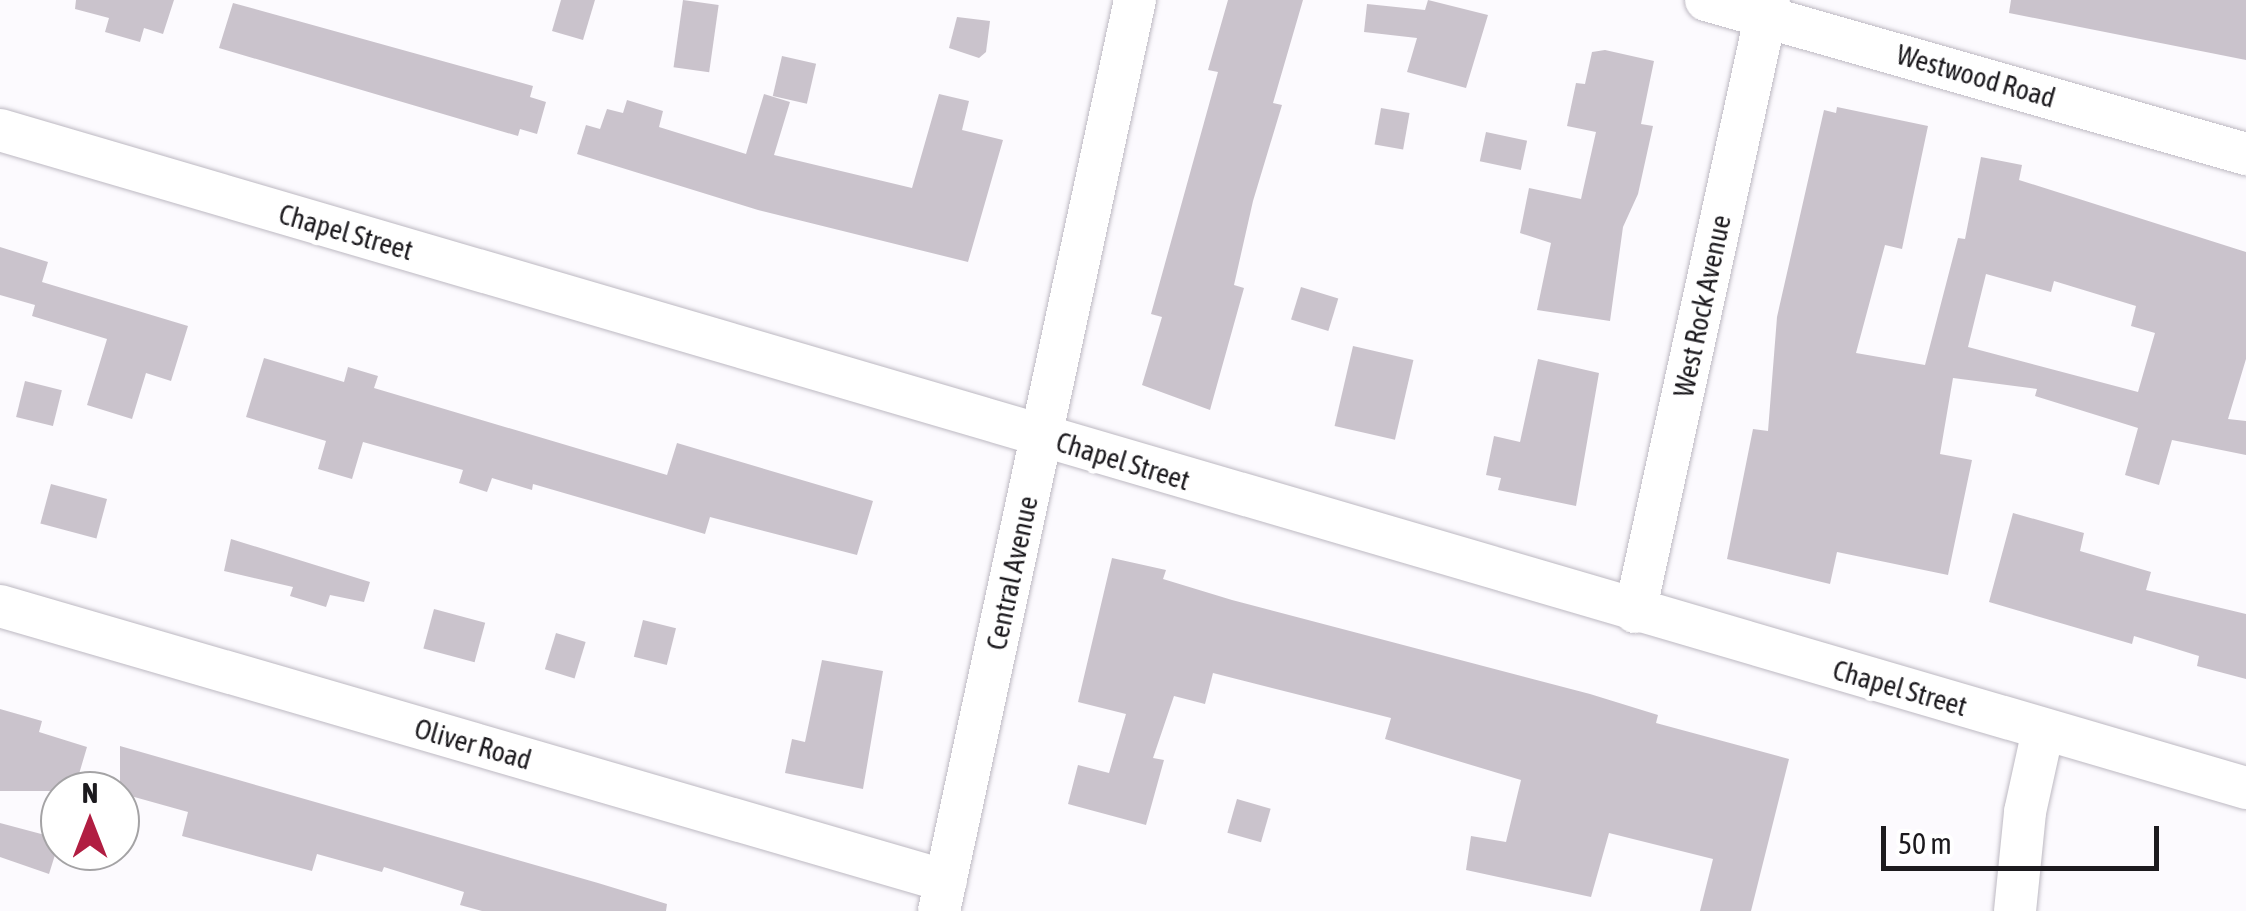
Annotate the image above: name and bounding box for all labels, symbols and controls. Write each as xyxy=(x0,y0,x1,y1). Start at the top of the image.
street label: Westwood Road xyxy=(1893,37,2059,115)
street label: Chapel Street xyxy=(275,197,417,267)
street label: West Rock Avenue xyxy=(1666,212,1738,400)
street label: Chapel Street xyxy=(1052,425,1194,497)
street label: Central Avenue xyxy=(979,493,1045,653)
street label: Chapel Street xyxy=(1829,653,1971,723)
street label: Oliver Road xyxy=(411,711,535,777)
north arrow xyxy=(40,771,140,871)
text: N xyxy=(82,777,98,809)
scale bar xyxy=(1886,806,2164,868)
text: 50 m xyxy=(1898,826,1952,860)

